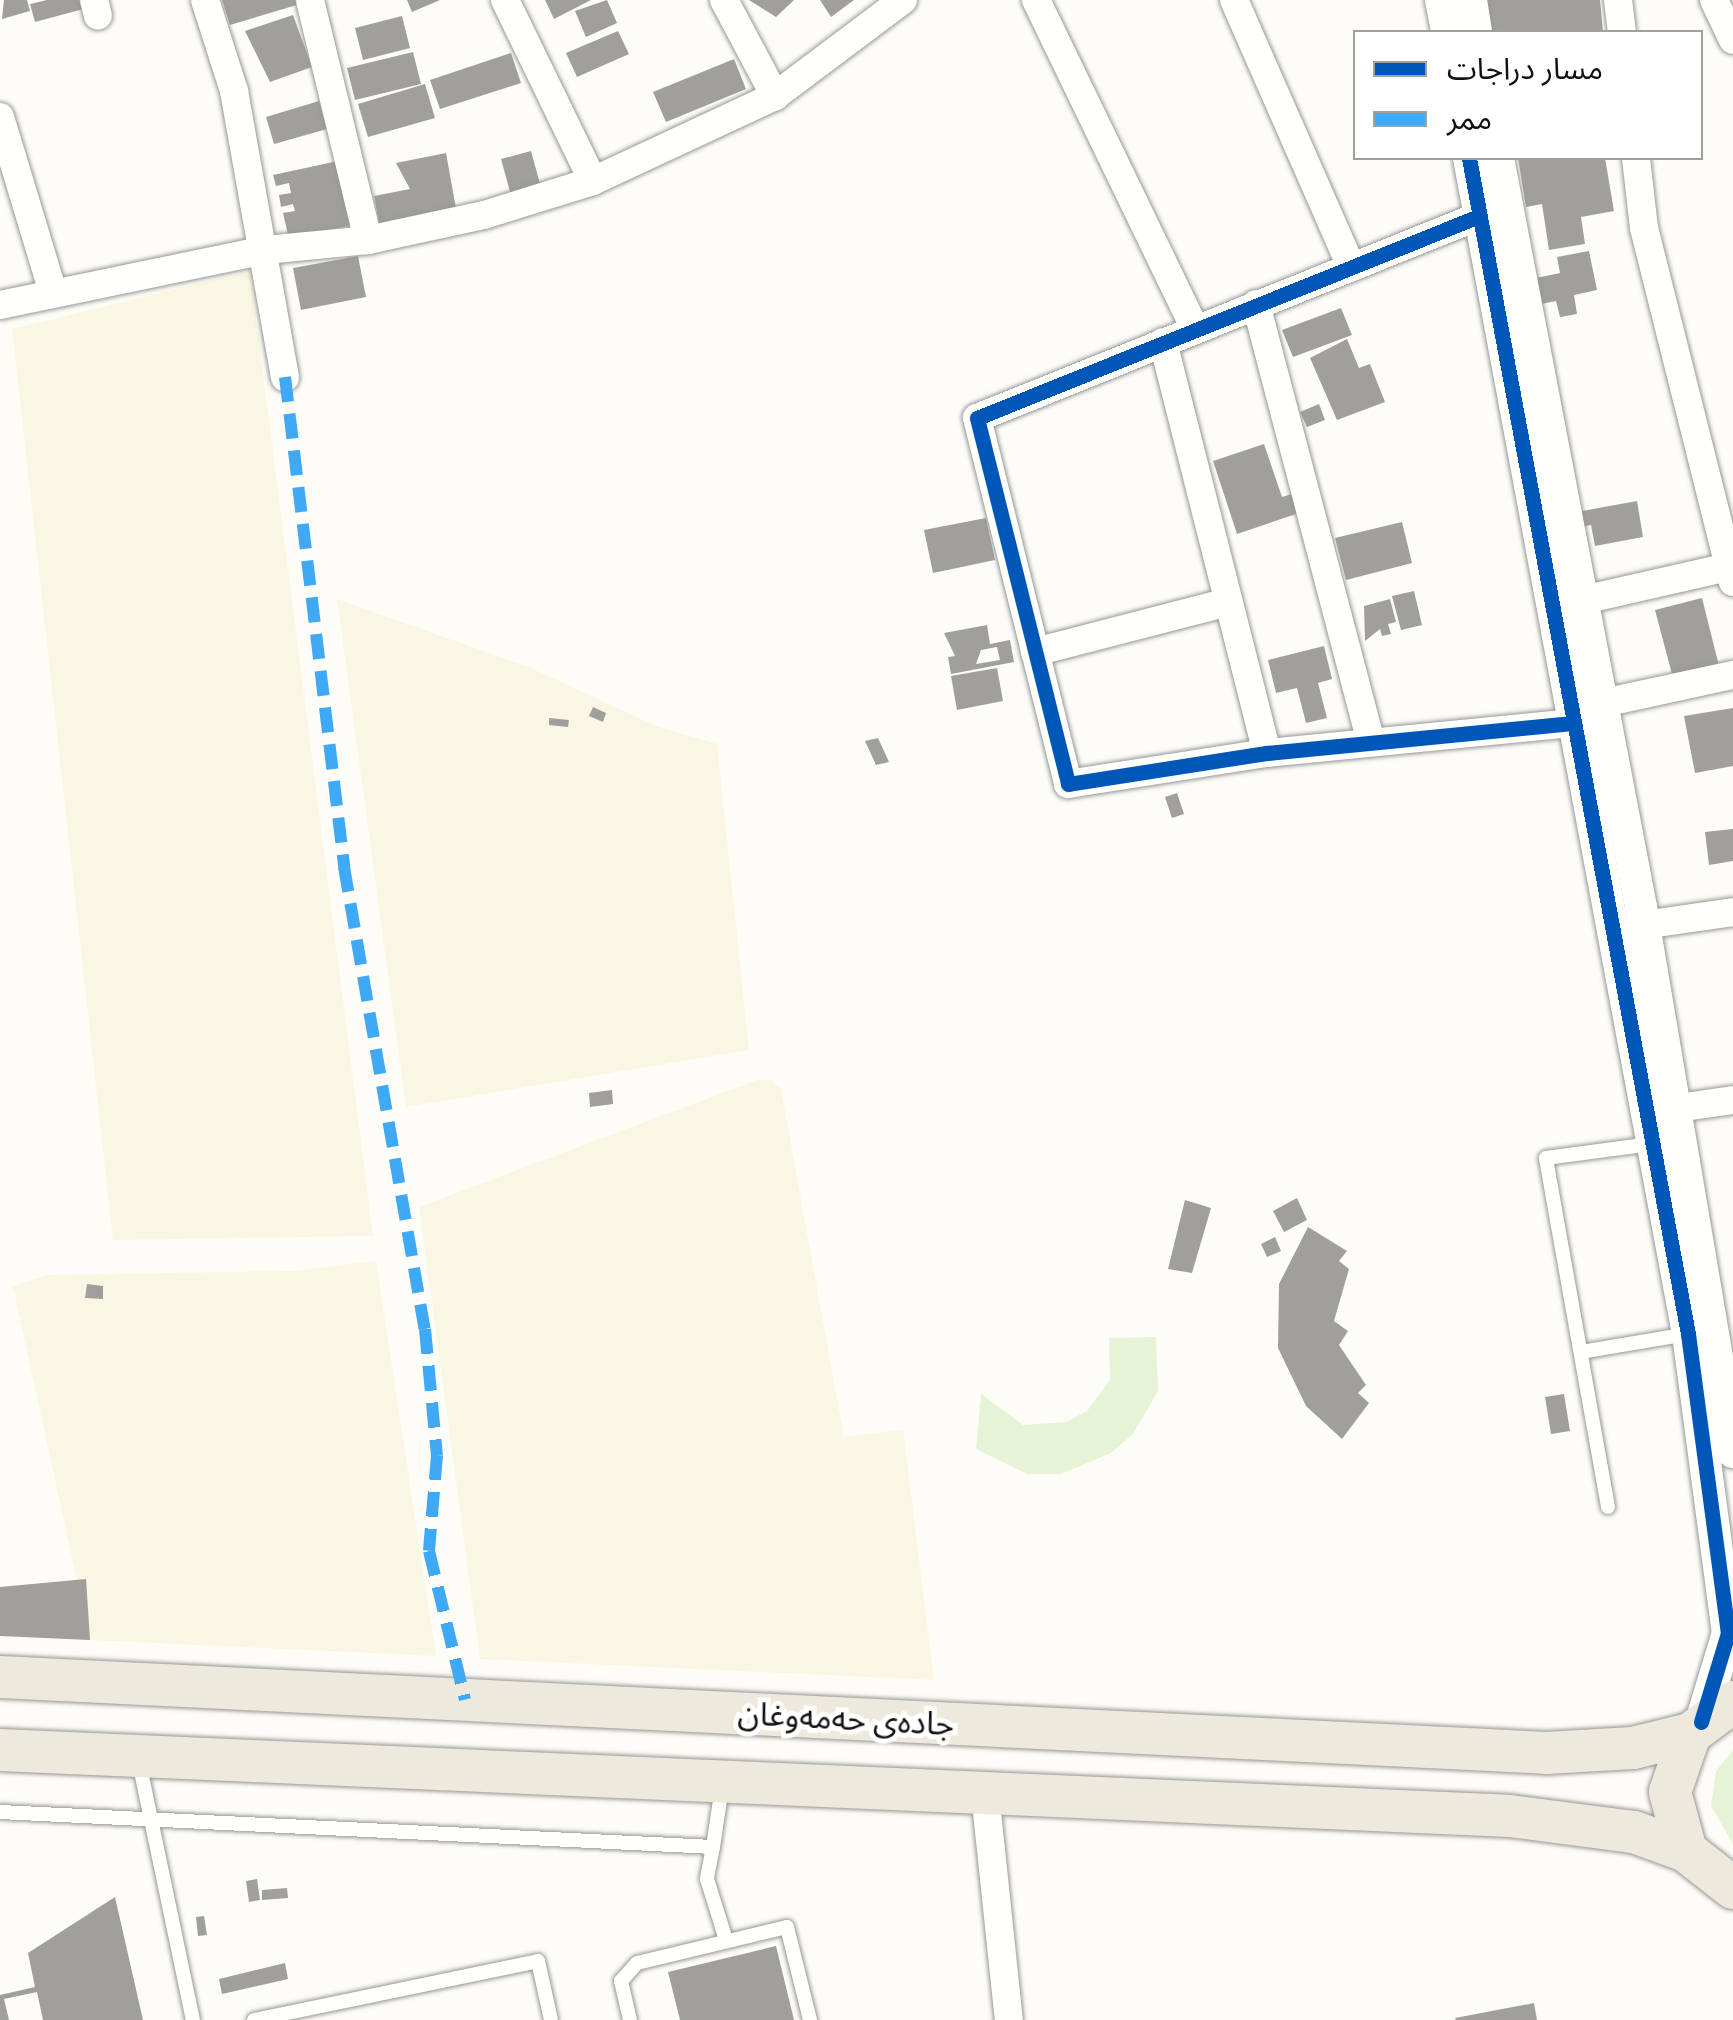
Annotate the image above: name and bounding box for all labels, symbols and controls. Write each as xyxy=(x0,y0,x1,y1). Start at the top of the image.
legend xyxy=(1353,30,1703,160)
text: مسار دراجات xyxy=(1447,48,1603,89)
text: ممر xyxy=(1447,98,1492,139)
street label: جادەی حەمەوغان xyxy=(737,1694,955,1744)

